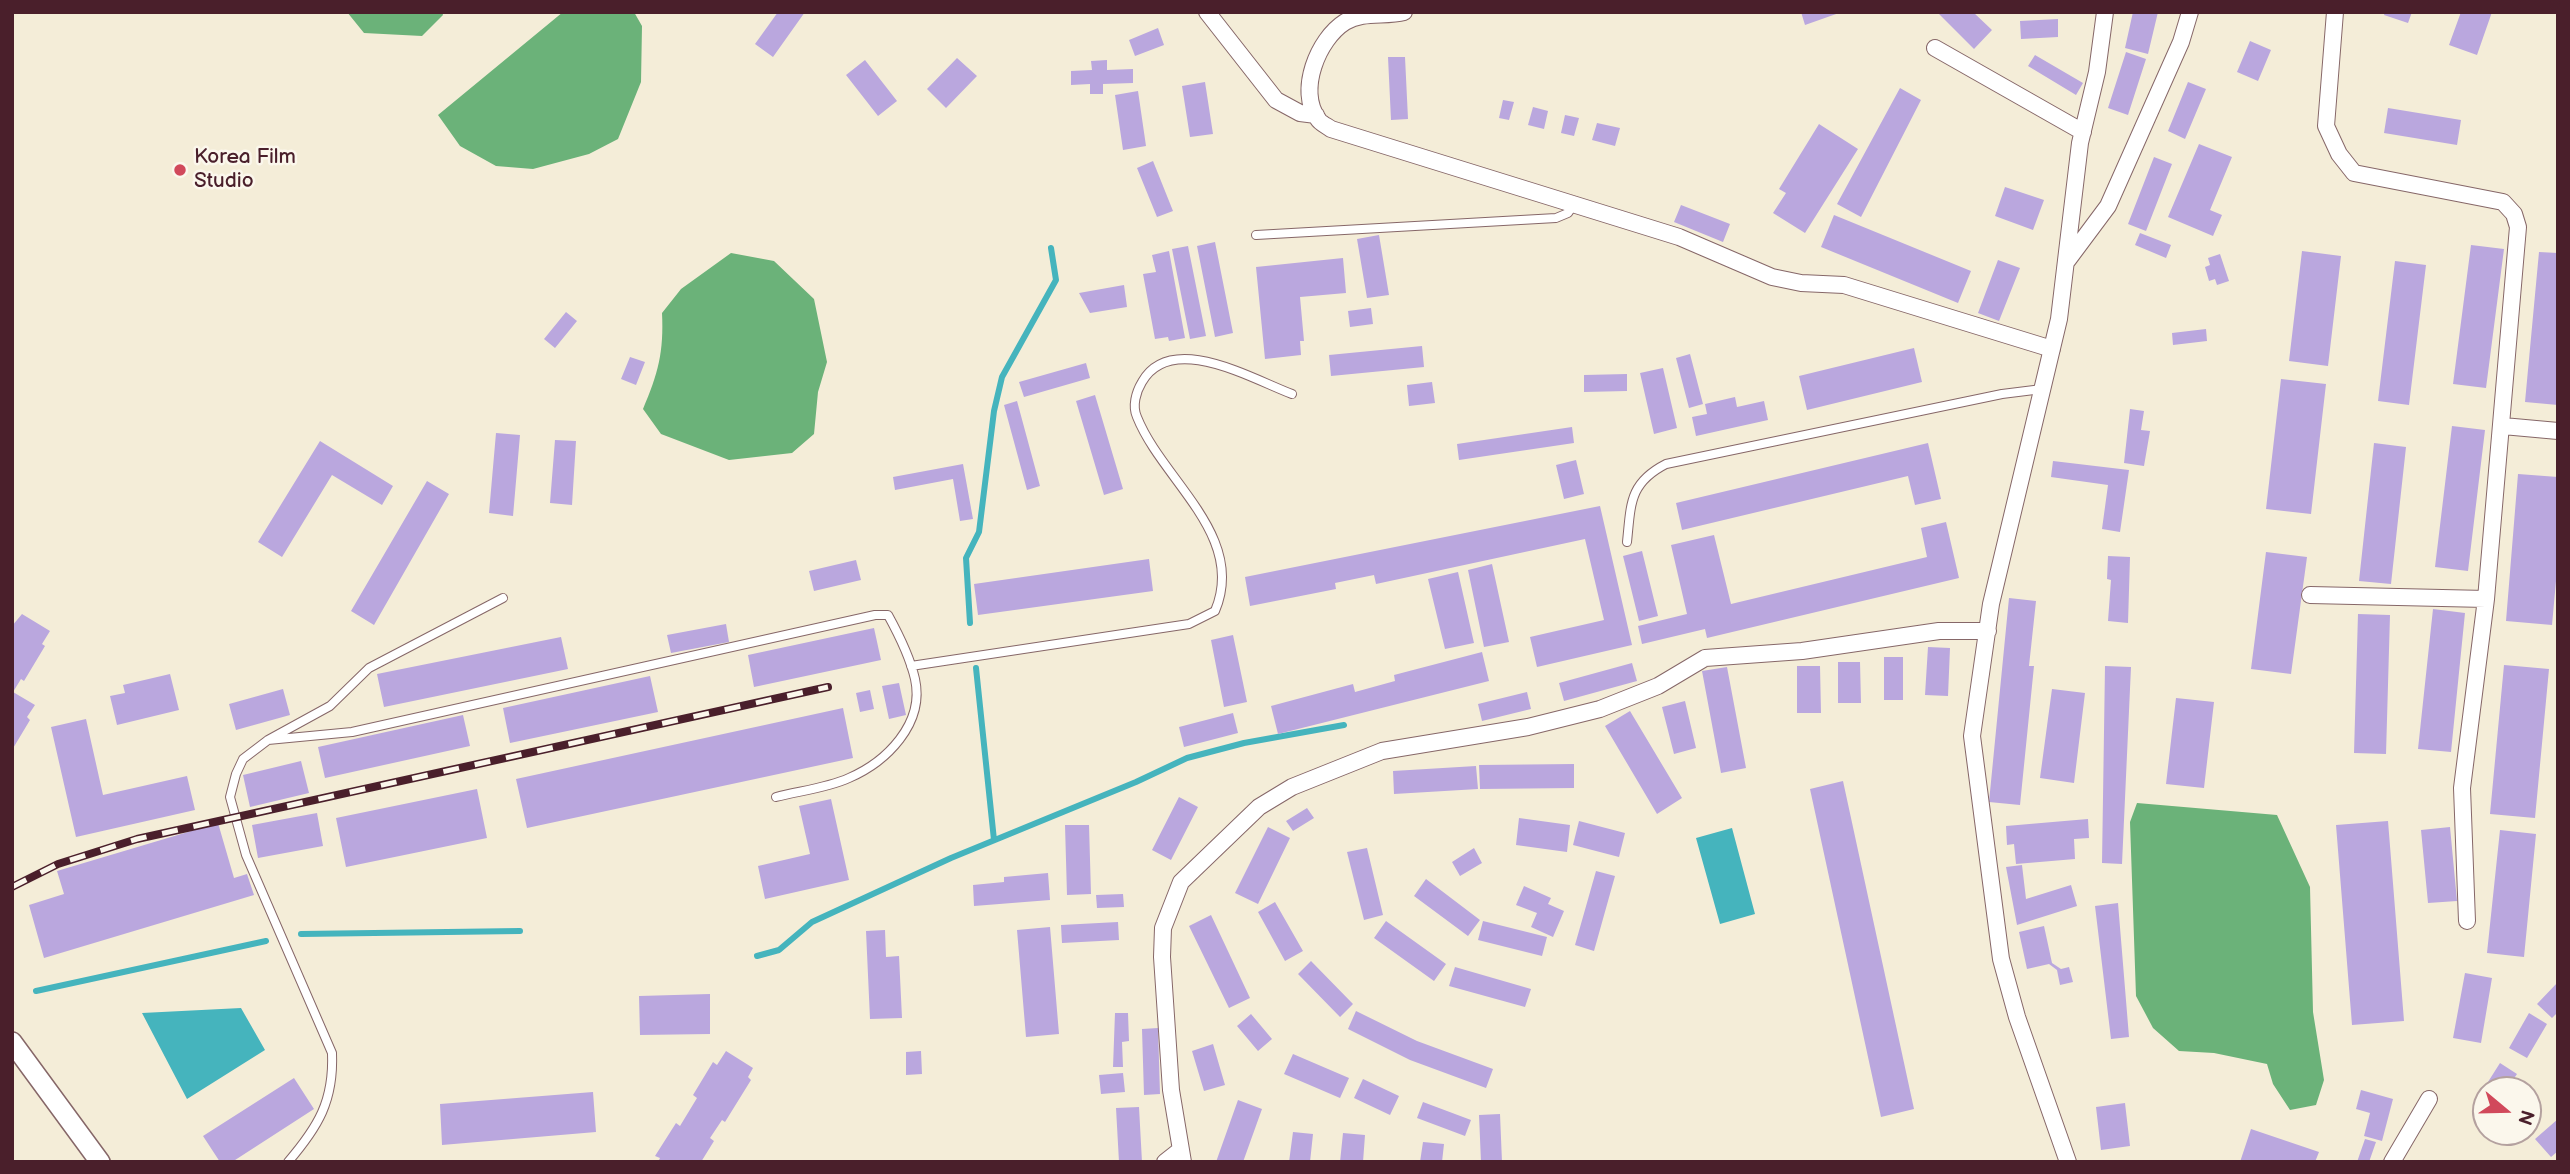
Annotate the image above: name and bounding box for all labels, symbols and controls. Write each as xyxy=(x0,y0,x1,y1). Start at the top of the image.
place label: Korea Film Studio xyxy=(194,145,296,195)
marker: Korea Film Studio xyxy=(172,162,188,178)
north arrow xyxy=(2472,1076,2542,1146)
text: N xyxy=(2512,1107,2539,1128)

